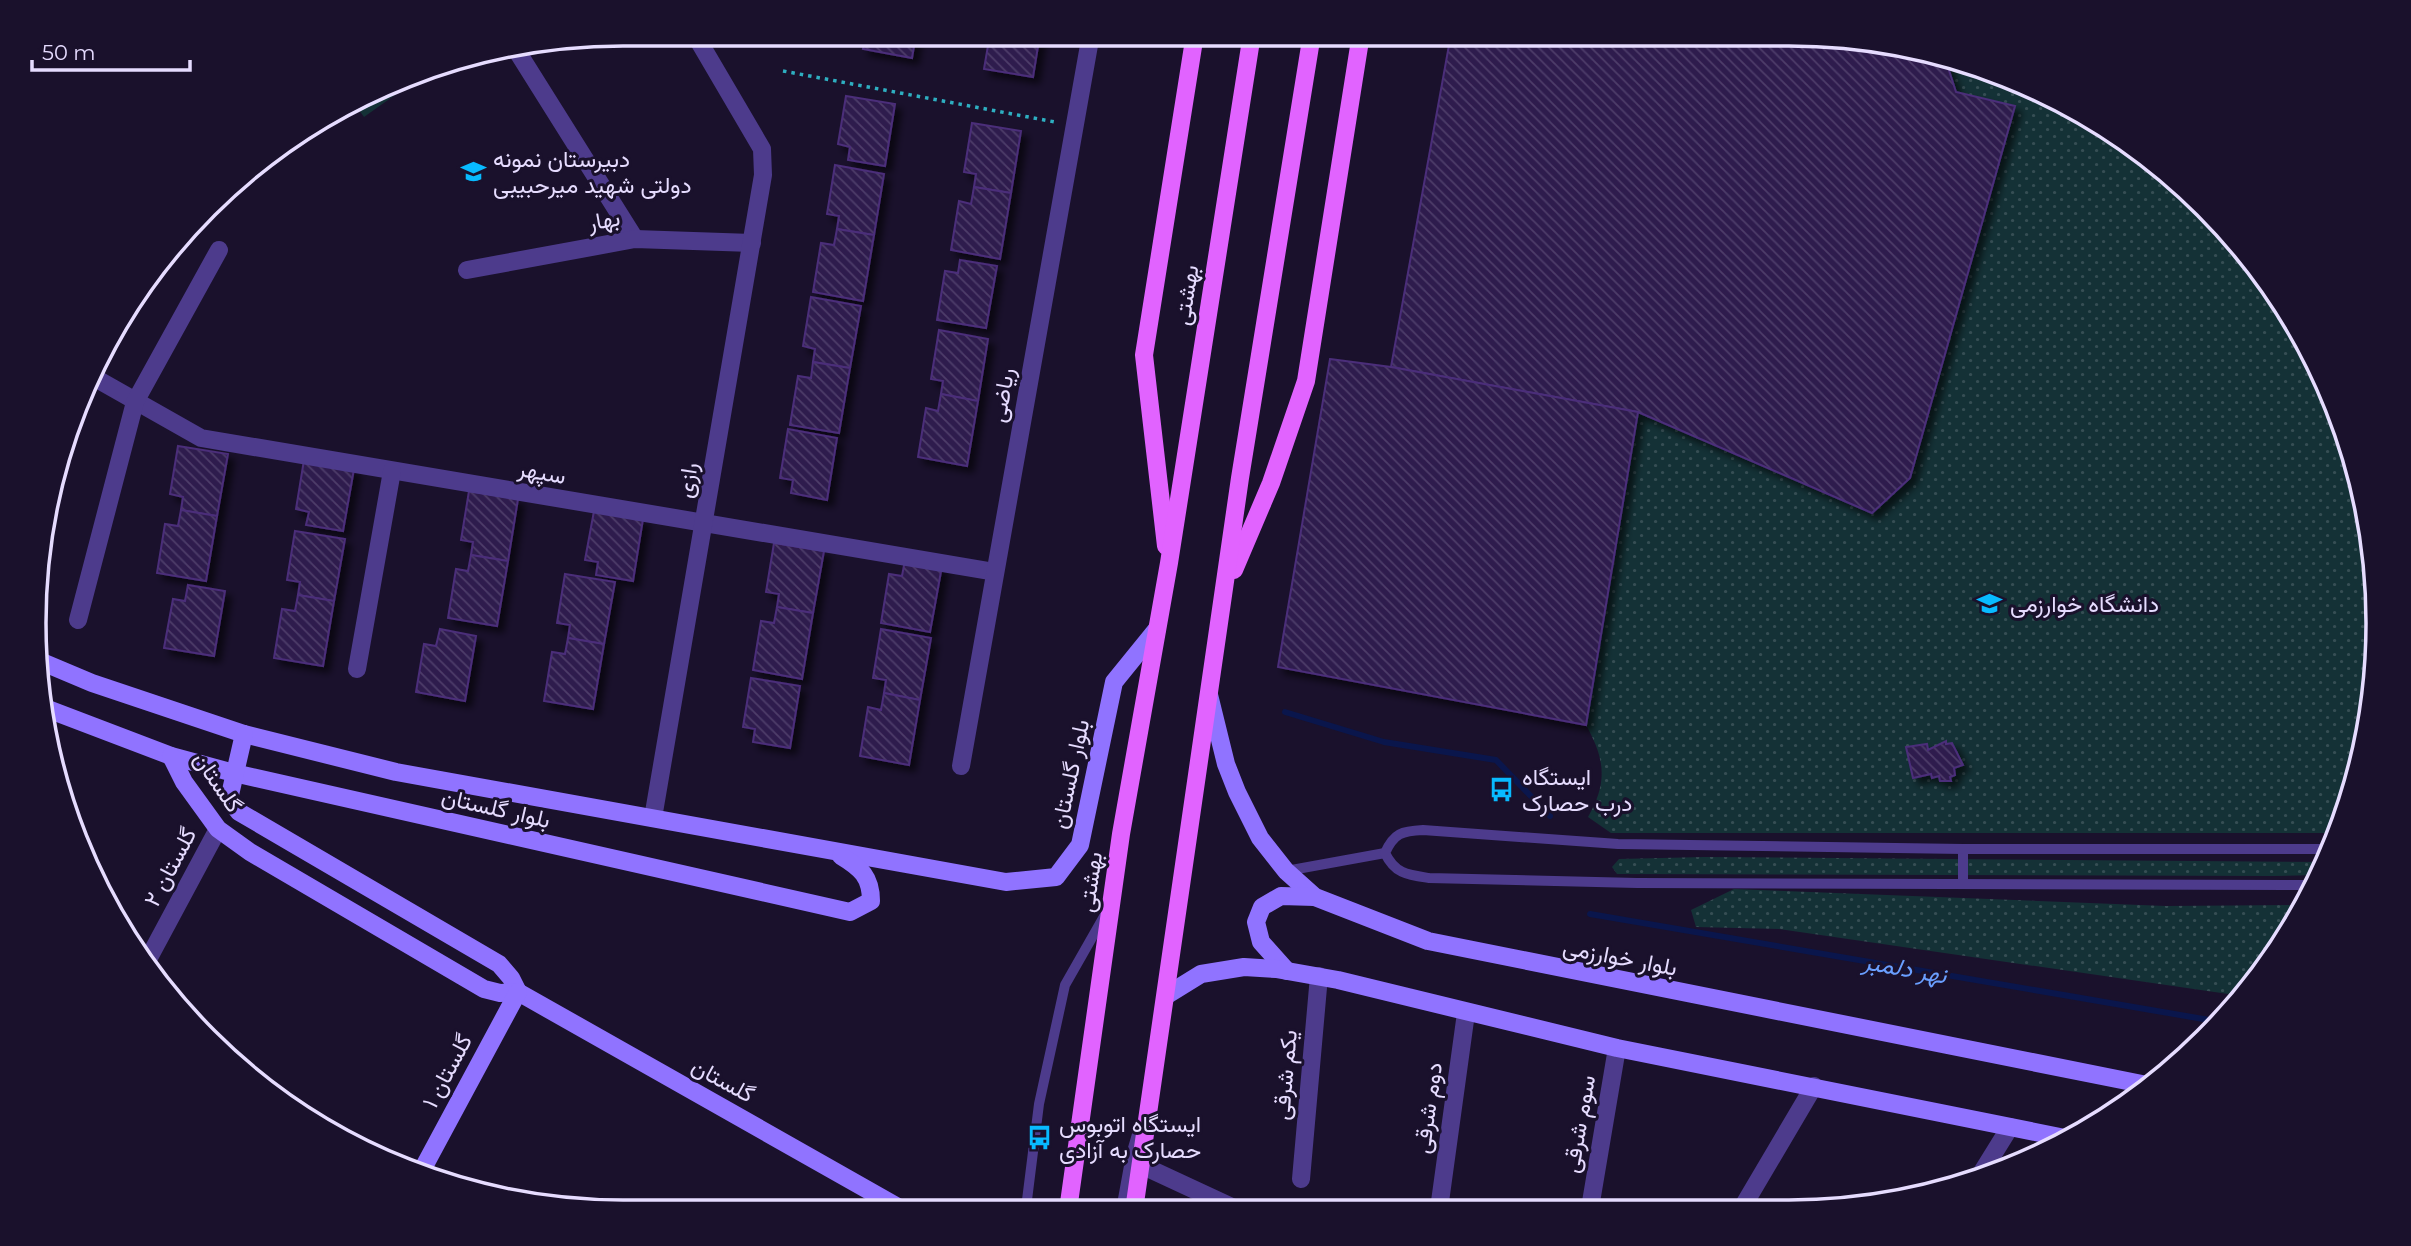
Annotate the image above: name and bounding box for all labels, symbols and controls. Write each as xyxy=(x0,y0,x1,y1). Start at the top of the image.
scale bar xyxy=(32,28,189,72)
text: 50 m xyxy=(42,40,96,65)
place label: دبیرستان نمونه دولتی شهید میرحبیبی xyxy=(493,145,691,200)
school or university icon: دبیرستان نمونه دولتی شهید میرحبیبی xyxy=(459,158,487,186)
street label: بهار xyxy=(585,203,622,238)
street label: بهشتى xyxy=(1167,263,1206,327)
street label: ریاضی xyxy=(983,365,1022,425)
street label: سپهر xyxy=(515,454,568,492)
street label: رازی xyxy=(670,460,705,500)
school or university icon: دانشگاه خوارزمی xyxy=(1976,590,2004,618)
place label: دانشگاه خوارزمی xyxy=(2010,590,2159,619)
street label: بلوار گلستان xyxy=(1045,717,1096,831)
street label: گلستان xyxy=(188,746,248,818)
place label: ایستگاه درب حصارک xyxy=(1522,763,1632,818)
bus stop icon: ایستگاه درب حصارک xyxy=(1488,776,1516,804)
street label: بلوار گلستان xyxy=(439,782,553,835)
street label: گلستان ۲ xyxy=(138,823,202,911)
street label: بهشتی xyxy=(1072,850,1109,914)
street label: بلوار خوارزمی xyxy=(1560,932,1679,983)
water label: نهر دلمبر xyxy=(1859,946,1950,991)
street label: گلستان ۱ xyxy=(416,1029,478,1113)
street label: یکم شرقی xyxy=(1267,1029,1304,1121)
street label: گلستان xyxy=(687,1051,759,1109)
street label: دوم شرقی xyxy=(1408,1061,1449,1156)
street label: سوم شرقی xyxy=(1557,1073,1602,1175)
place label: ایستگاه اتوبوس حصارک به آزادی xyxy=(1059,1110,1201,1165)
bus stop icon: ایستگاه اتوبوس حصارک به آزادی xyxy=(1025,1123,1053,1151)

